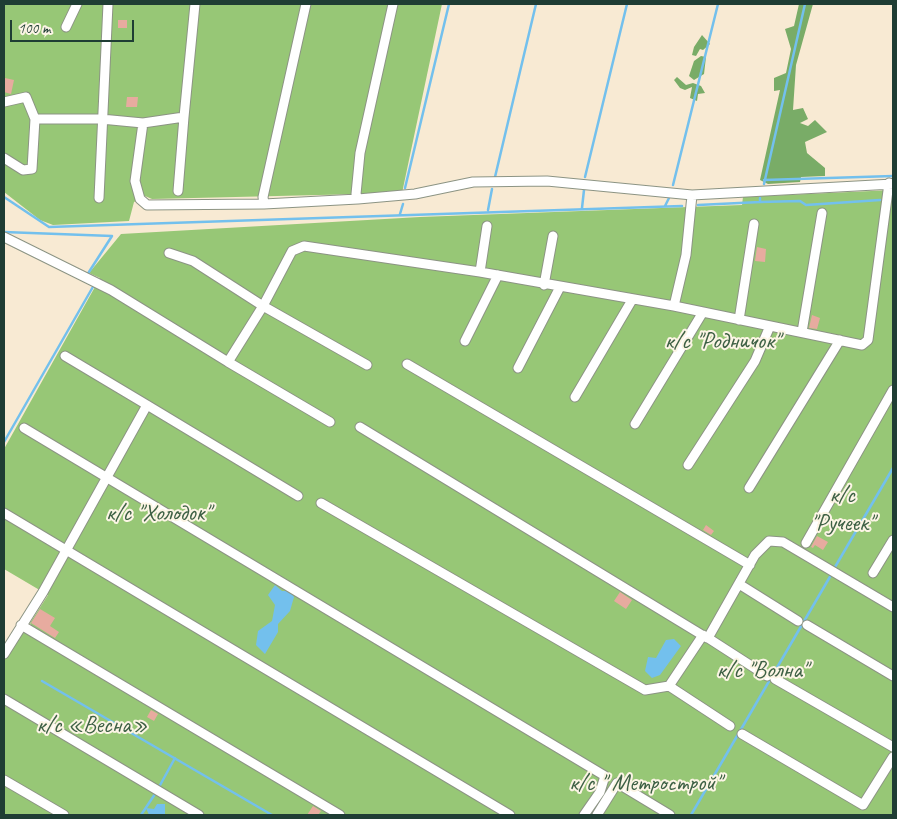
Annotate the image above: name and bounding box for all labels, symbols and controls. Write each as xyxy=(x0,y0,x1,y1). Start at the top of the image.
scale bar xyxy=(12,10,136,42)
text: 100 m xyxy=(18,19,50,38)
park label: к/с "Родничок" xyxy=(665,328,779,356)
park label: к/с "Ручеек" xyxy=(810,482,874,538)
park label: к/с "Холодок" xyxy=(106,500,210,528)
park label: к/с "Волна" xyxy=(717,657,807,685)
park label: к/с «Весна» xyxy=(36,712,148,740)
park label: к/с " Метрострой" xyxy=(569,770,721,798)

